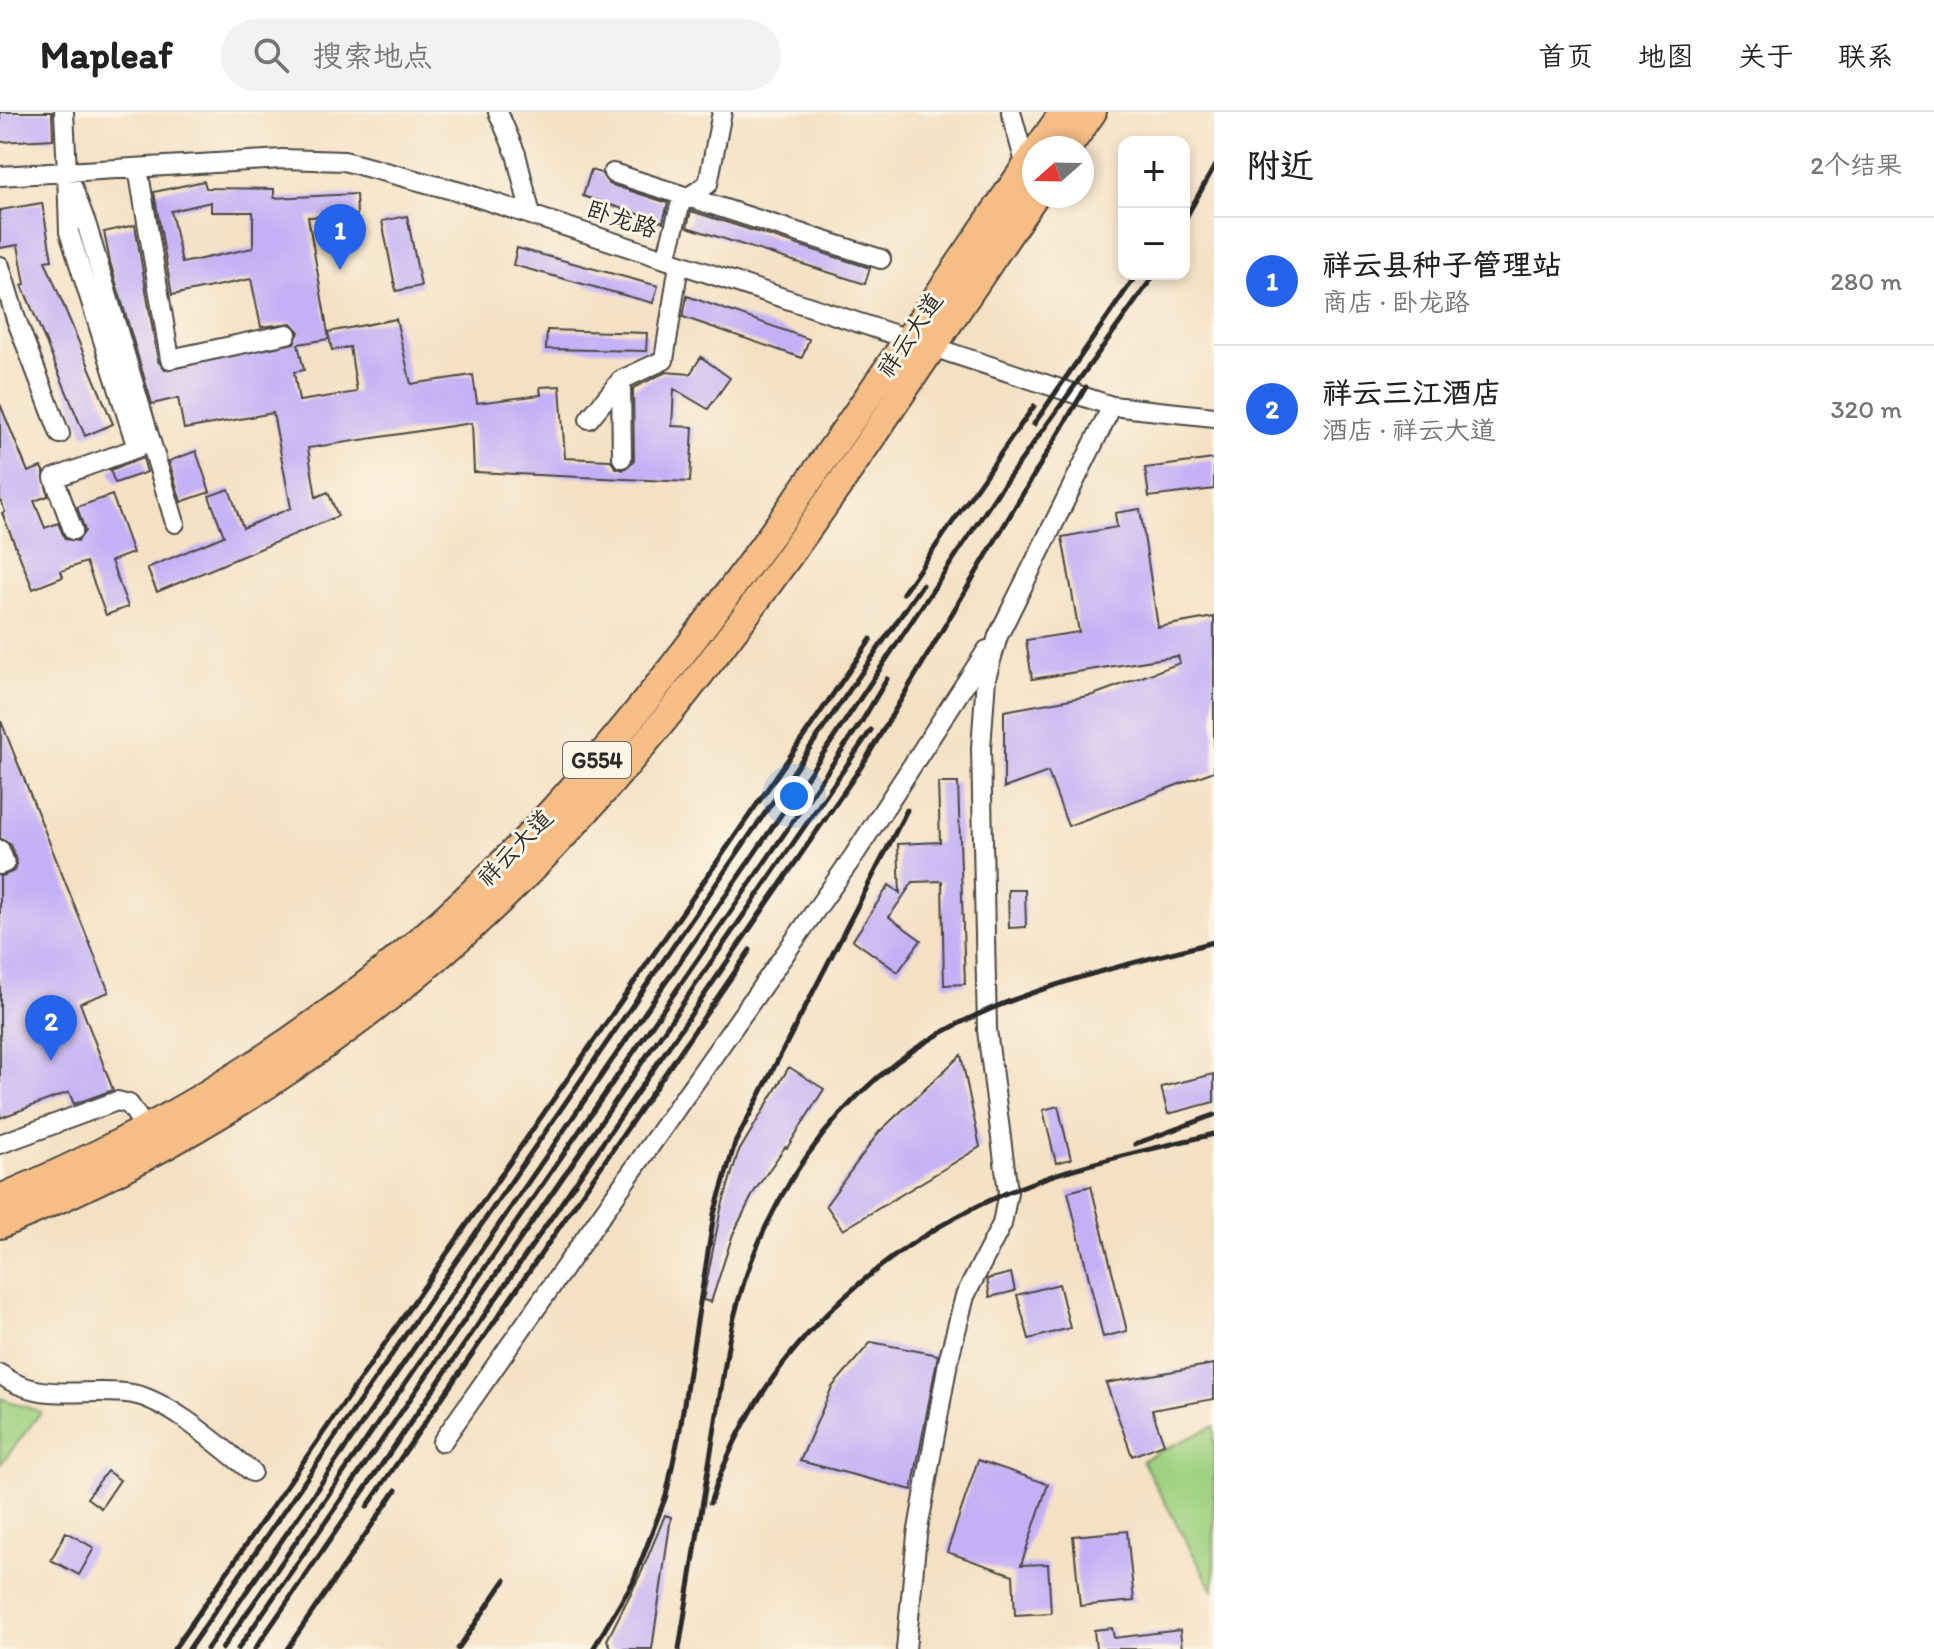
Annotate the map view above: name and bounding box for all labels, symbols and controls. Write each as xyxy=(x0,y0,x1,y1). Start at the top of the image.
search box xyxy=(221,19,781,91)
text: Mapleaf xyxy=(40,32,173,78)
icon: search xyxy=(249,33,293,77)
text: 搜索地点 xyxy=(313,37,433,74)
text: 首页 xyxy=(1538,39,1594,73)
text: 地图 xyxy=(1638,39,1694,73)
text: 关于 xyxy=(1738,39,1794,73)
text: 联系 xyxy=(1838,39,1894,73)
north arrow xyxy=(1022,136,1094,208)
map controls xyxy=(1118,136,1190,280)
button: + xyxy=(1118,136,1190,208)
text: 附近 xyxy=(1246,145,1314,186)
text: 2个结果 xyxy=(1810,149,1902,181)
street label: 卧龙路 xyxy=(583,194,661,243)
pin: 1 xyxy=(314,204,366,270)
button: − xyxy=(1118,208,1190,280)
text: 祥云县种子管理站 xyxy=(1322,246,1562,283)
text: 1 xyxy=(1266,265,1278,297)
text: 280 m xyxy=(1830,265,1902,297)
text: 商店 · 卧龙路 xyxy=(1322,286,1470,318)
street label: 祥云大道 xyxy=(871,287,948,383)
text: 祥云三江酒店 xyxy=(1322,374,1502,411)
text: 2 xyxy=(1265,393,1279,425)
text: 320 m xyxy=(1830,393,1902,425)
text: 酒店 · 祥云大道 xyxy=(1322,414,1496,446)
road number: G554 xyxy=(563,742,631,778)
your location xyxy=(774,776,814,816)
street label: 祥云大道 xyxy=(471,803,558,892)
pin: 2 xyxy=(25,995,77,1061)

